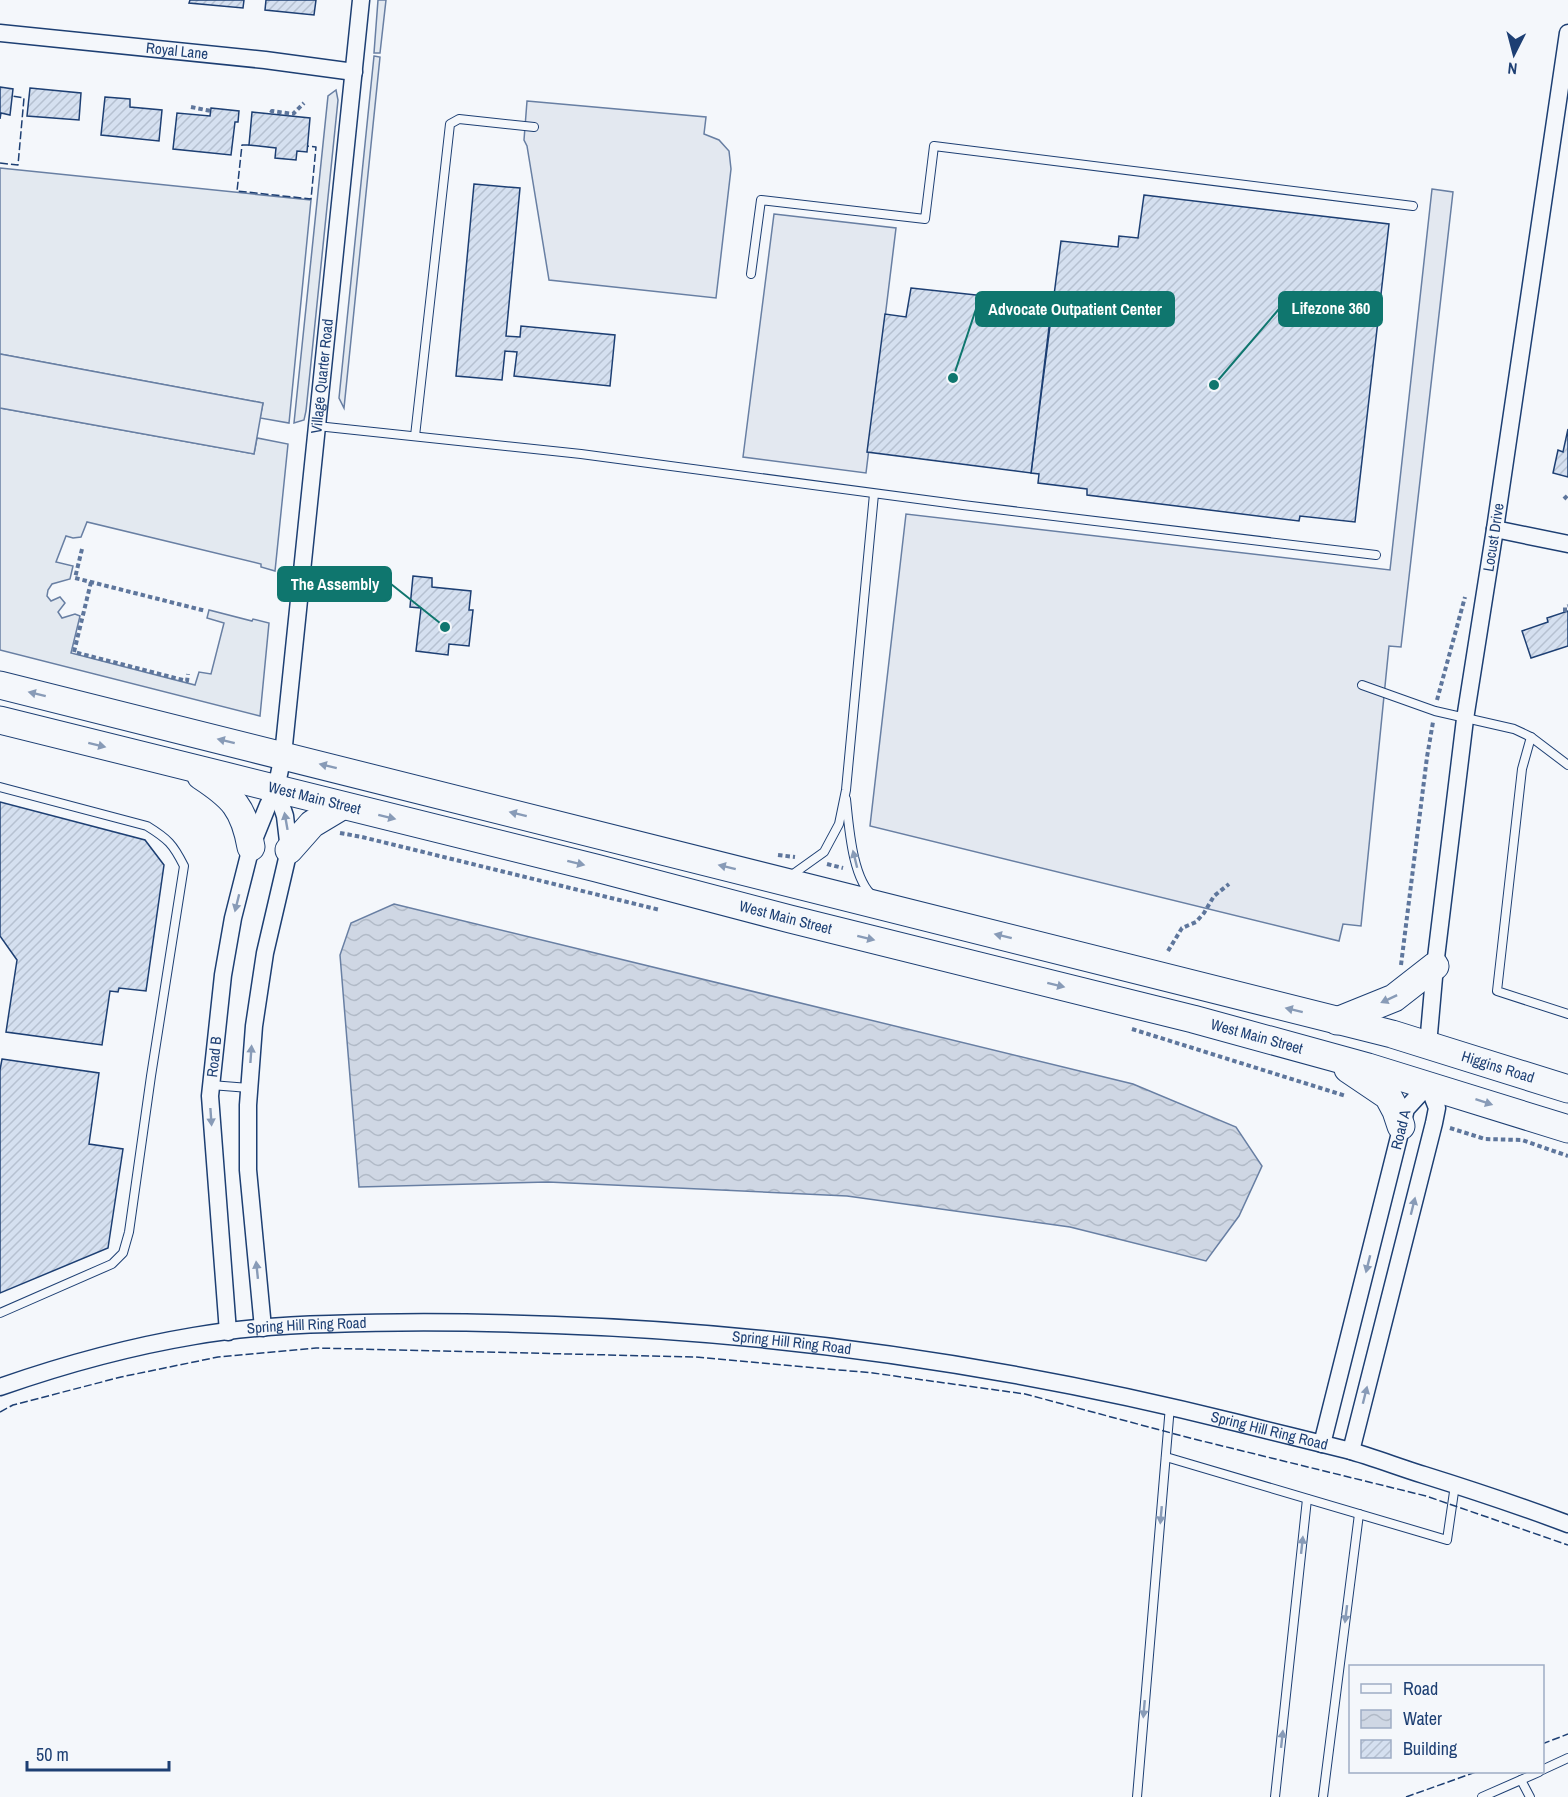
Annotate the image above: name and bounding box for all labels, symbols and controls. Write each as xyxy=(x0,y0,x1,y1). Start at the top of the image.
north arrow xyxy=(1484,24,1544,84)
street label: Royal Lane xyxy=(145,37,209,64)
text: N xyxy=(1507,57,1518,80)
callout: Advocate Outpatient Center xyxy=(976,292,1174,326)
callout: Lifezone 360 xyxy=(1279,292,1382,326)
text: Lifezone 360 xyxy=(1292,297,1370,319)
text: Advocate Outpatient Center xyxy=(988,298,1163,320)
street label: Village Quarter Road xyxy=(305,318,338,435)
street label: Locust Drive xyxy=(1477,501,1509,573)
callout: The Assembly xyxy=(278,567,391,601)
text: The Assembly xyxy=(291,573,380,595)
one-way arrow xyxy=(28,688,46,698)
one-way arrow xyxy=(217,735,235,745)
one-way arrow xyxy=(88,740,107,750)
one-way arrow xyxy=(319,761,338,771)
street label: West Main Street xyxy=(266,776,364,819)
one-way arrow xyxy=(508,809,526,818)
one-way arrow xyxy=(281,812,290,831)
one-way arrow xyxy=(377,812,396,822)
one-way arrow xyxy=(850,850,859,868)
one-way arrow xyxy=(567,858,585,868)
one-way arrow xyxy=(718,861,736,871)
one-way arrow xyxy=(232,894,242,913)
street label: West Main Street xyxy=(737,895,835,939)
one-way arrow xyxy=(994,931,1012,941)
one-way arrow xyxy=(857,934,876,944)
one-way arrow xyxy=(1047,981,1065,991)
one-way arrow xyxy=(1381,995,1398,1004)
one-way arrow xyxy=(1285,1004,1303,1014)
street label: West Main Street xyxy=(1208,1013,1306,1059)
street label: Road B xyxy=(201,1035,226,1078)
one-way arrow xyxy=(247,1045,256,1064)
street label: Higgins Road xyxy=(1459,1045,1537,1088)
one-way arrow xyxy=(1475,1098,1493,1108)
street label: Road A xyxy=(1385,1107,1416,1152)
one-way arrow xyxy=(206,1108,216,1127)
one-way arrow xyxy=(1408,1196,1418,1215)
one-way arrow xyxy=(1362,1255,1372,1273)
one-way arrow xyxy=(252,1260,262,1279)
street label: Spring Hill Ring Road xyxy=(246,1312,367,1339)
street label: Spring Hill Ring Road xyxy=(731,1325,853,1359)
one-way arrow xyxy=(1361,1386,1371,1404)
street label: Spring Hill Ring Road xyxy=(1209,1406,1330,1455)
one-way arrow xyxy=(1156,1506,1166,1525)
one-way arrow xyxy=(1298,1535,1307,1554)
one-way arrow xyxy=(1342,1604,1351,1623)
legend xyxy=(1349,1665,1544,1773)
text: Road xyxy=(1403,1676,1438,1701)
one-way arrow xyxy=(1139,1700,1149,1719)
text: Water xyxy=(1403,1706,1442,1731)
one-way arrow xyxy=(1277,1729,1287,1748)
scale bar xyxy=(27,1734,170,1772)
text: Building xyxy=(1403,1736,1458,1761)
text: 50 m xyxy=(36,1742,69,1767)

